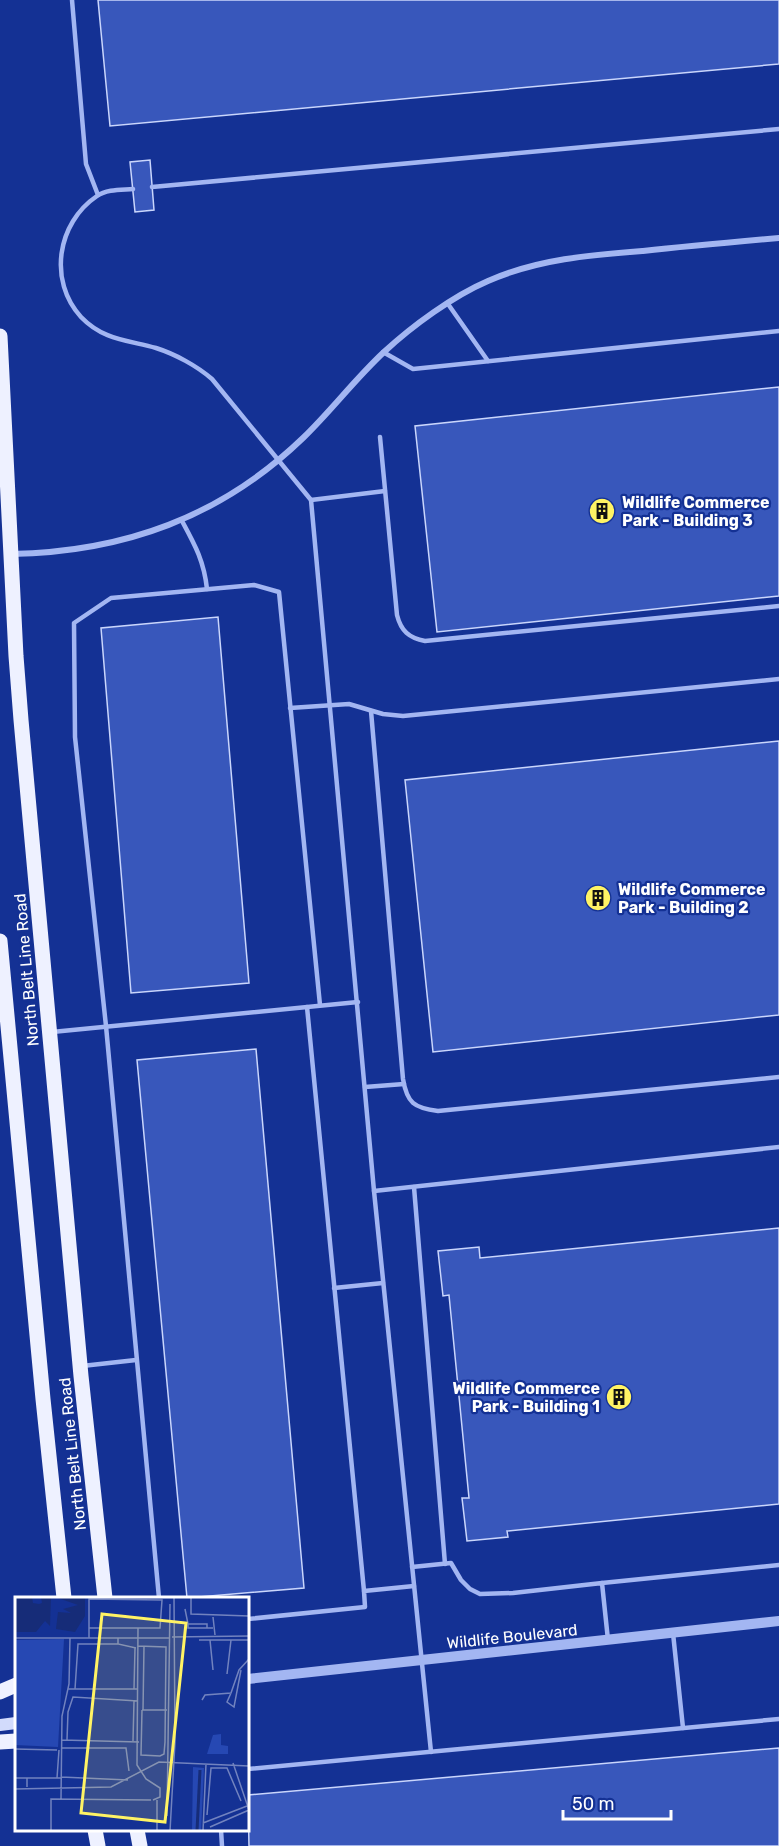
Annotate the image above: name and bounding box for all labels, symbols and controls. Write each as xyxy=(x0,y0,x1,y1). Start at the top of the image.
place label: Wildlife Commerce Park - Building 3 xyxy=(622,493,770,530)
building icon: Wildlife Commerce Park - Building 3 xyxy=(587,496,617,526)
place label: Wildlife Commerce Park - Building 2 xyxy=(618,880,766,917)
building icon: Wildlife Commerce Park - Building 2 xyxy=(583,883,613,913)
street label: North Belt Line Road xyxy=(10,893,43,1047)
street label: North Belt Line Road xyxy=(55,1377,90,1531)
place label: Wildlife Commerce Park - Building 1 xyxy=(452,1379,600,1416)
building icon: Wildlife Commerce Park - Building 1 xyxy=(604,1382,634,1412)
inset map xyxy=(15,1597,249,1831)
street label: Wildlife Boulevard xyxy=(446,1620,578,1653)
scale bar xyxy=(563,1783,671,1821)
text: 50 m xyxy=(572,1793,615,1815)

